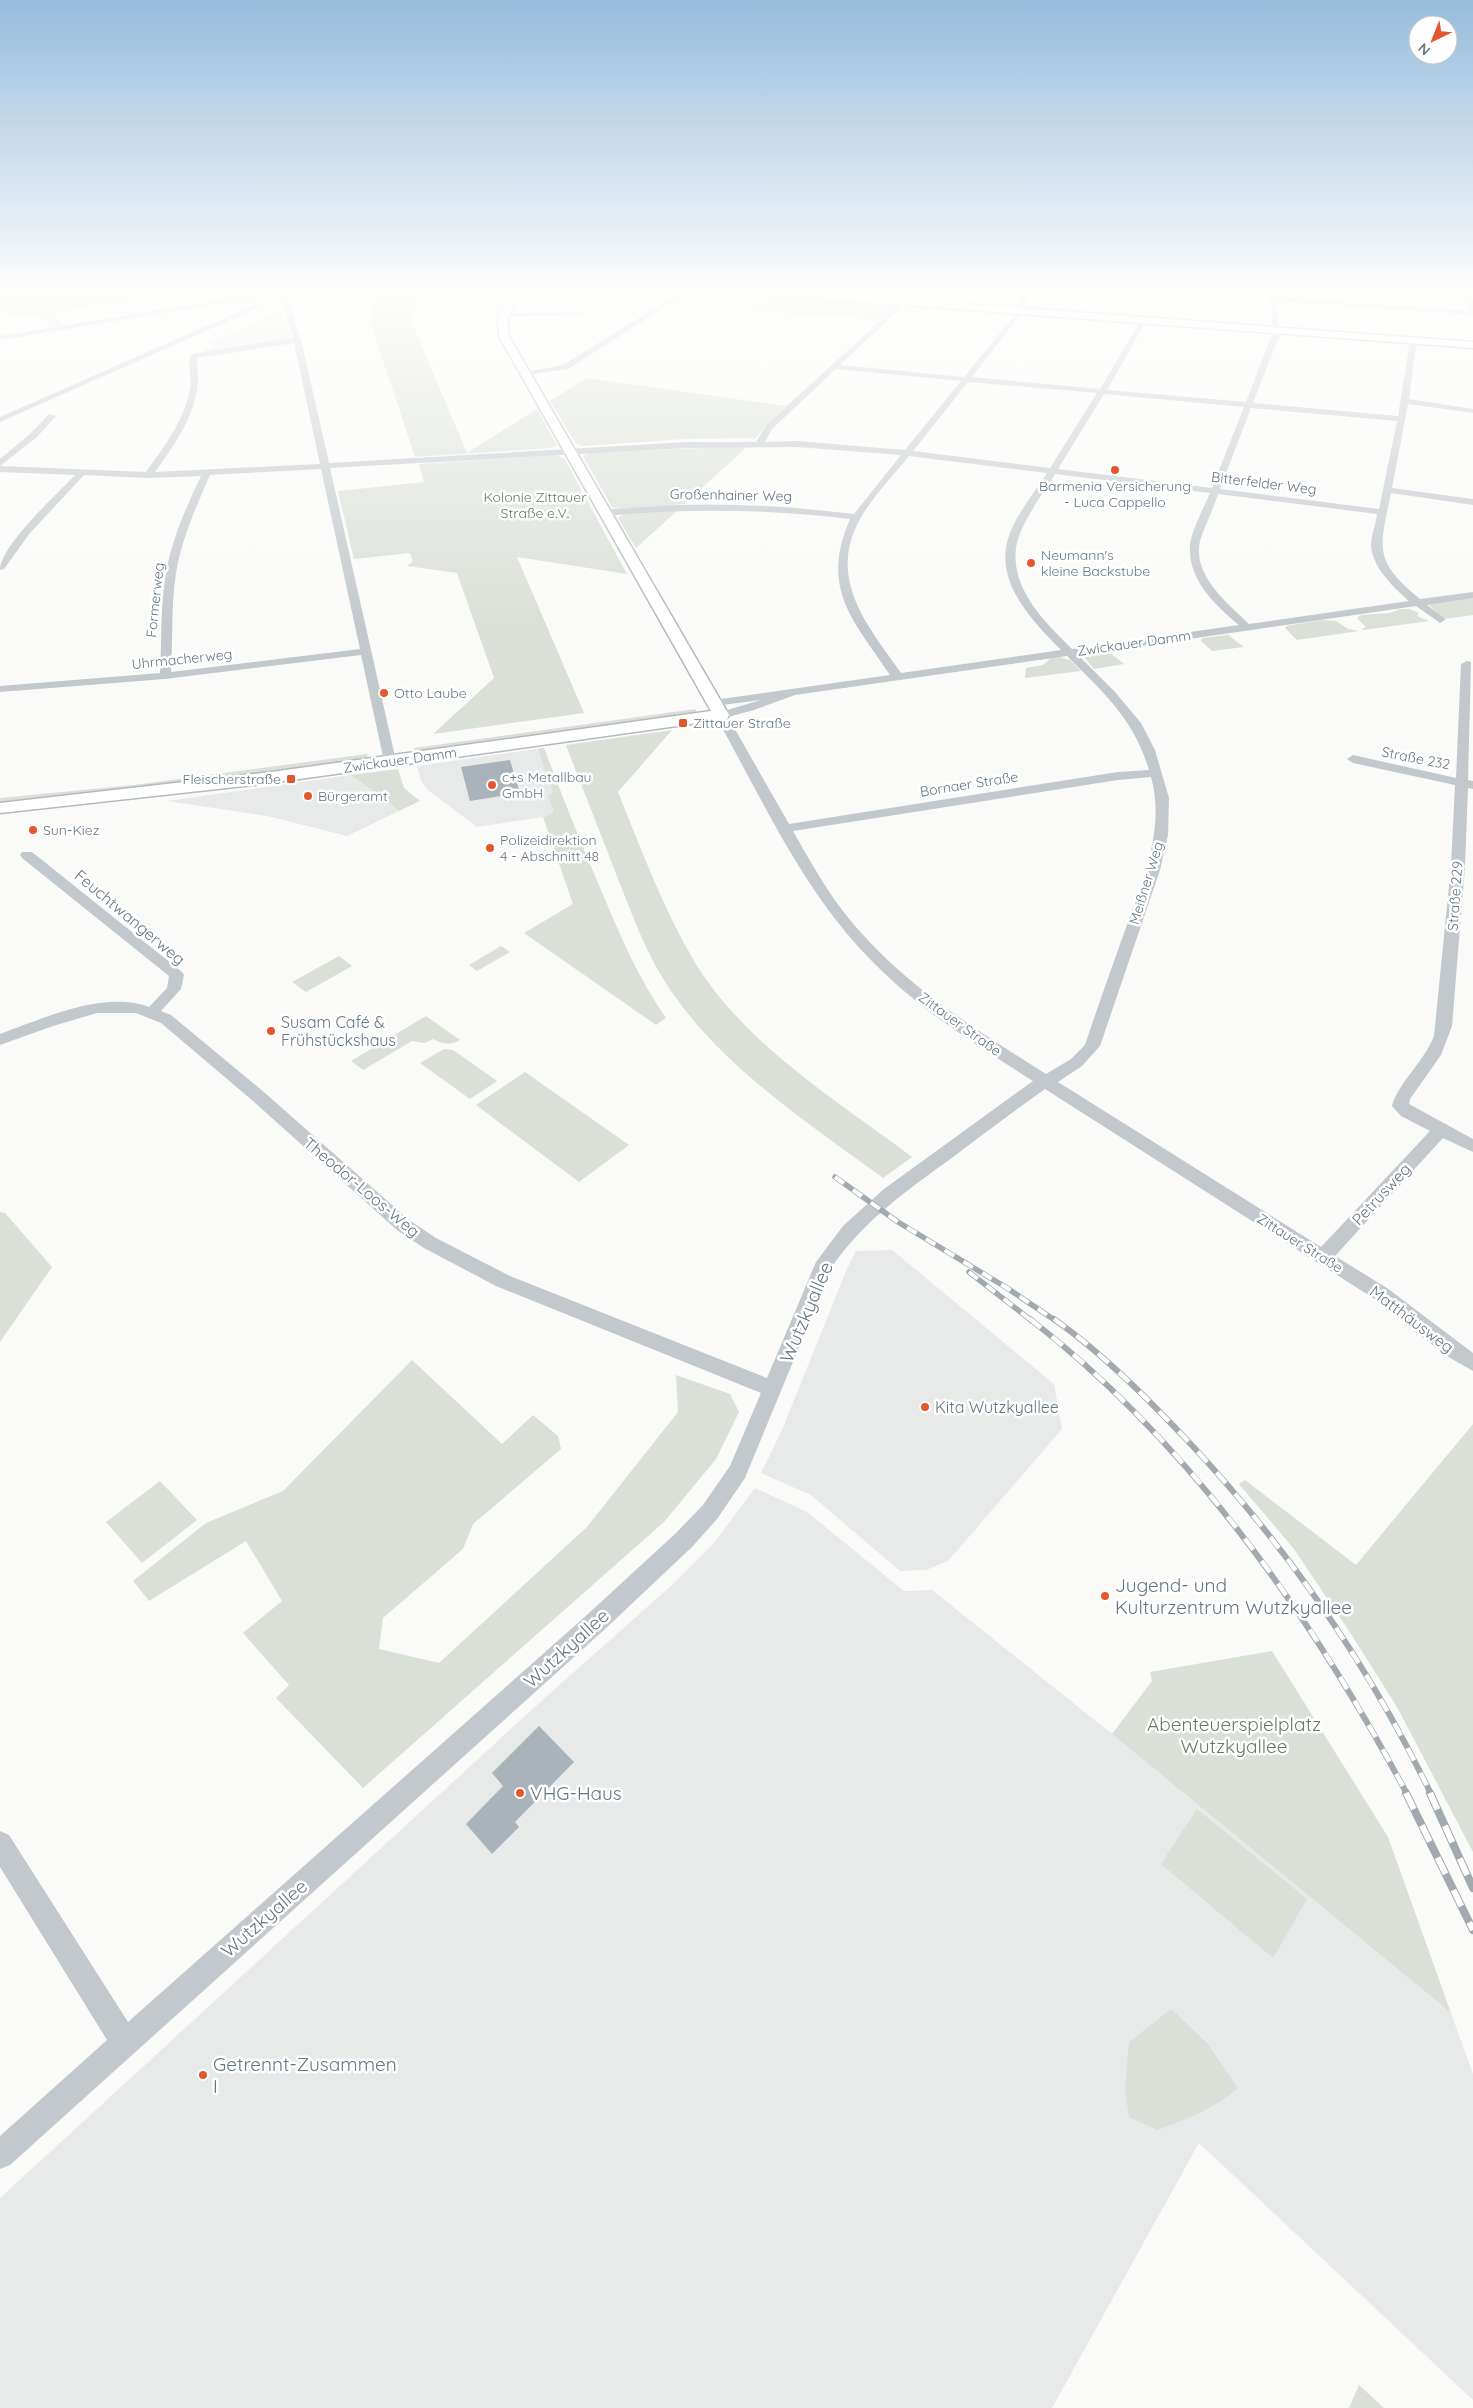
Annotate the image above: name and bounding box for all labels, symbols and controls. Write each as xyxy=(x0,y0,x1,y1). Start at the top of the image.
north arrow xyxy=(1408,15,1458,65)
text: N xyxy=(1414,39,1434,60)
marker: Barmenia Versicherung - Luca Cappello xyxy=(1109,464,1121,476)
street label: Bitterfelder Weg xyxy=(1210,468,1318,498)
place label: Barmenia Versicherung - Luca Cappello xyxy=(1039,477,1191,511)
street label: Großenhainer Weg xyxy=(670,485,792,505)
park label: Kolonie Zittauer Straße e.V. xyxy=(483,488,587,522)
place label: Neumann's kleine Backstube xyxy=(1041,546,1150,580)
marker: Neumann's kleine Backstube xyxy=(1025,557,1037,569)
street label: Formerweg xyxy=(142,562,168,638)
street label: Zwickauer Damm xyxy=(1076,626,1192,660)
street label: Uhrmacherweg xyxy=(131,645,233,673)
place label: Otto Laube xyxy=(394,684,467,702)
marker: Otto Laube xyxy=(378,687,390,699)
place label: Zittauer Straße xyxy=(693,714,791,732)
marker: Zittauer Straße xyxy=(677,717,689,729)
street label: Zwickauer Damm xyxy=(342,743,458,777)
street label: Straße 232 xyxy=(1380,743,1452,774)
street label: Bornaer Straße xyxy=(919,767,1020,801)
place label: c+s Metallbau GmbH xyxy=(502,768,591,802)
place label: Fleischerstraße xyxy=(183,770,281,788)
marker: Fleischerstraße xyxy=(285,773,297,785)
marker: c+s Metallbau GmbH xyxy=(486,779,498,791)
place label: Bürgeramt xyxy=(318,787,388,805)
marker: Bürgeramt xyxy=(302,790,314,802)
place label: Sun-Kiez xyxy=(43,821,100,839)
marker: Sun-Kiez xyxy=(27,824,39,836)
place label: Polizeidirektion 4 - Abschnitt 48 xyxy=(500,831,599,865)
street label: Meißner Weg xyxy=(1125,839,1167,927)
marker: Polizeidirektion 4 - Abschnitt 48 xyxy=(484,842,496,854)
street label: Straße 229 xyxy=(1444,860,1466,931)
street label: Feuchtwangerweg xyxy=(71,865,189,969)
street label: Zittauer Straße xyxy=(915,988,1005,1060)
place label: Susam Café & Frühstückshaus xyxy=(281,1012,396,1050)
marker: Susam Café & Frühstückshaus xyxy=(265,1025,277,1037)
street label: Theodor-Loos-Weg xyxy=(300,1133,424,1241)
street label: Petrusweg xyxy=(1347,1159,1415,1229)
street label: Zittauer Straße xyxy=(1254,1209,1346,1277)
street label: Wutzkyallee xyxy=(774,1258,838,1366)
street label: Matthäusweg xyxy=(1366,1281,1458,1357)
place label: Kita Wutzkyallee xyxy=(935,1397,1059,1417)
marker: Kita Wutzkyallee xyxy=(919,1401,931,1413)
place label: Jugend- und Kulturzentrum Wutzkyallee xyxy=(1115,1573,1352,1619)
marker: Jugend- und Kulturzentrum Wutzkyallee xyxy=(1099,1590,1111,1602)
street label: Wutzkyallee xyxy=(518,1603,614,1693)
park label: Abenteuerspielplatz Wutzkyallee xyxy=(1147,1712,1321,1758)
place label: VHG-Haus xyxy=(530,1781,622,1805)
marker: VHG-Haus xyxy=(514,1787,526,1799)
street label: Wutzkyallee xyxy=(216,1874,312,1962)
place label: Getrennt-Zusammen I xyxy=(213,2052,397,2098)
marker: Getrennt-Zusammen I xyxy=(197,2069,209,2081)

